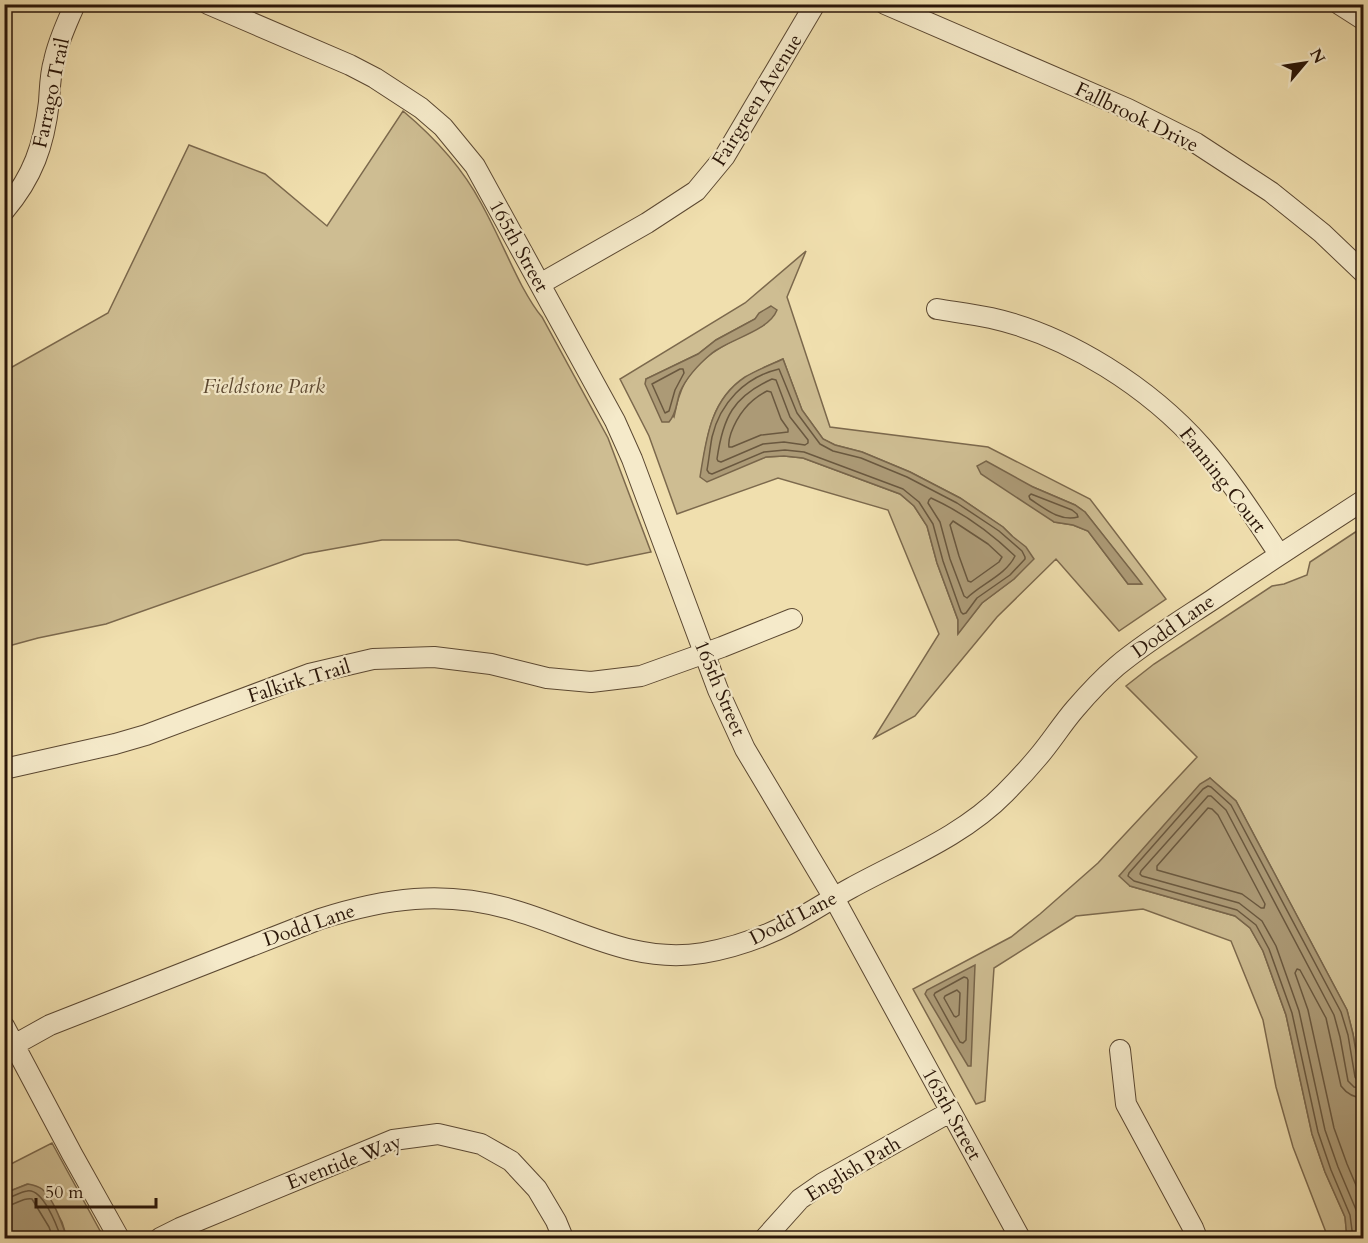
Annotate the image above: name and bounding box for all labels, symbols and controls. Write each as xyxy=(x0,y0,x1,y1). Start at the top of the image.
street label: Fairgreen Avenue xyxy=(705,29,809,171)
north arrow xyxy=(1275,33,1335,93)
street label: Farrago Trail xyxy=(26,35,76,151)
text: N xyxy=(1304,45,1330,68)
street label: Fallbrook Drive xyxy=(1071,75,1203,159)
street label: 165th Street xyxy=(483,195,556,298)
park label: Fieldstone Park xyxy=(203,373,325,400)
street label: Fanning Court xyxy=(1173,422,1273,539)
street label: Dodd Lane xyxy=(1126,588,1220,664)
street label: 165th Street xyxy=(688,636,753,741)
street label: Falkirk Trail xyxy=(244,653,354,709)
street label: Dodd Lane xyxy=(745,884,841,952)
street label: Dodd Lane xyxy=(260,897,358,953)
street label: 165th Street xyxy=(916,1063,989,1166)
street label: Eventide Way xyxy=(283,1128,406,1196)
street label: English Path xyxy=(800,1130,906,1208)
scale bar xyxy=(36,1171,156,1209)
text: 50 m xyxy=(45,1180,84,1205)

